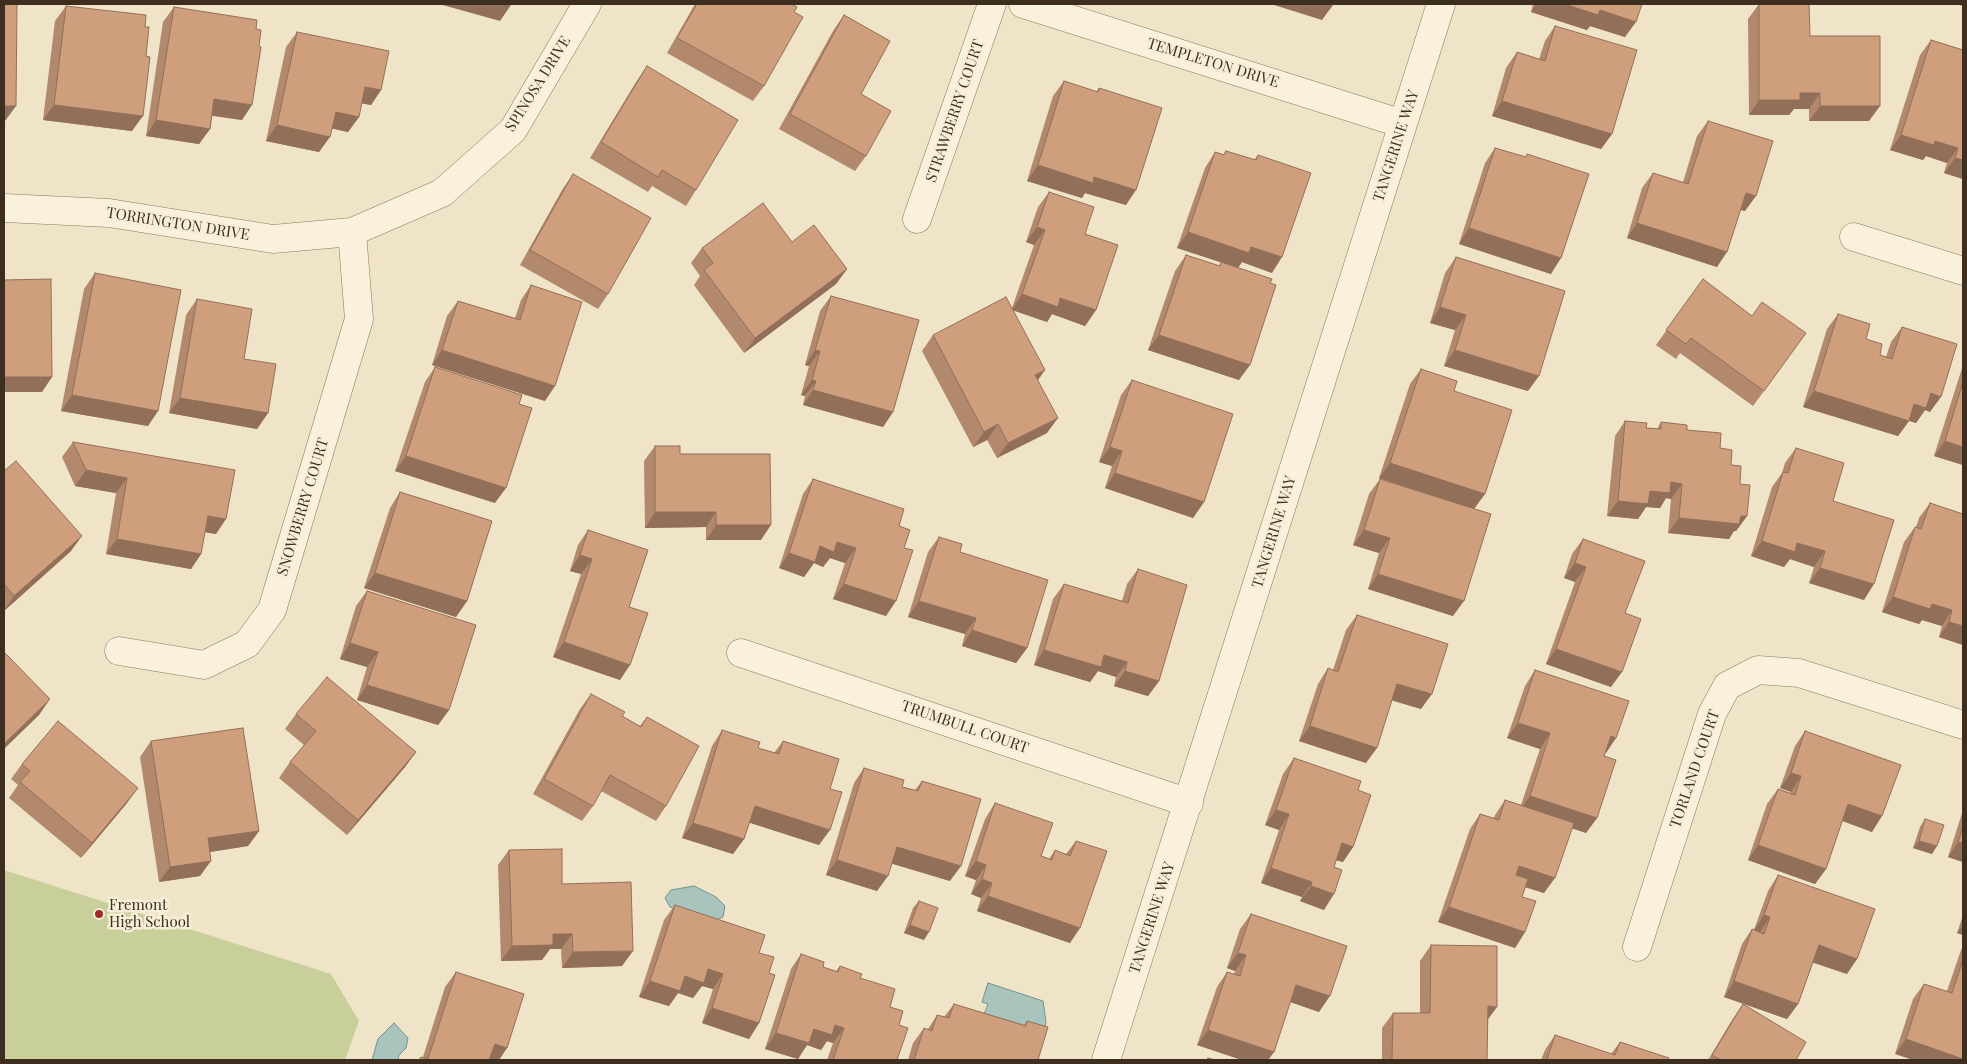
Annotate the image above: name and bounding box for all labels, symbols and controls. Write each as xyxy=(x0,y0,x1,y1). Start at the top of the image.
street label: SPINOSA DRIVE xyxy=(502,33,574,135)
street label: TEMPLETON DRIVE xyxy=(1145,34,1281,92)
street label: STRAWBERRY COURT xyxy=(922,37,988,185)
street label: TANGERINE WAY xyxy=(1369,88,1423,204)
street label: TORRINGTON DRIVE xyxy=(105,204,251,244)
street label: SNOWBERRY COURT xyxy=(273,436,333,578)
street label: TANGERINE WAY xyxy=(1248,474,1300,590)
street label: TRUMBULL COURT xyxy=(899,697,1031,757)
street label: TORLAND COURT xyxy=(1666,708,1724,830)
street label: TANGERINE WAY xyxy=(1125,860,1179,976)
place label: Fremont High School xyxy=(109,896,190,931)
marker: Fremont High School xyxy=(93,908,105,920)

